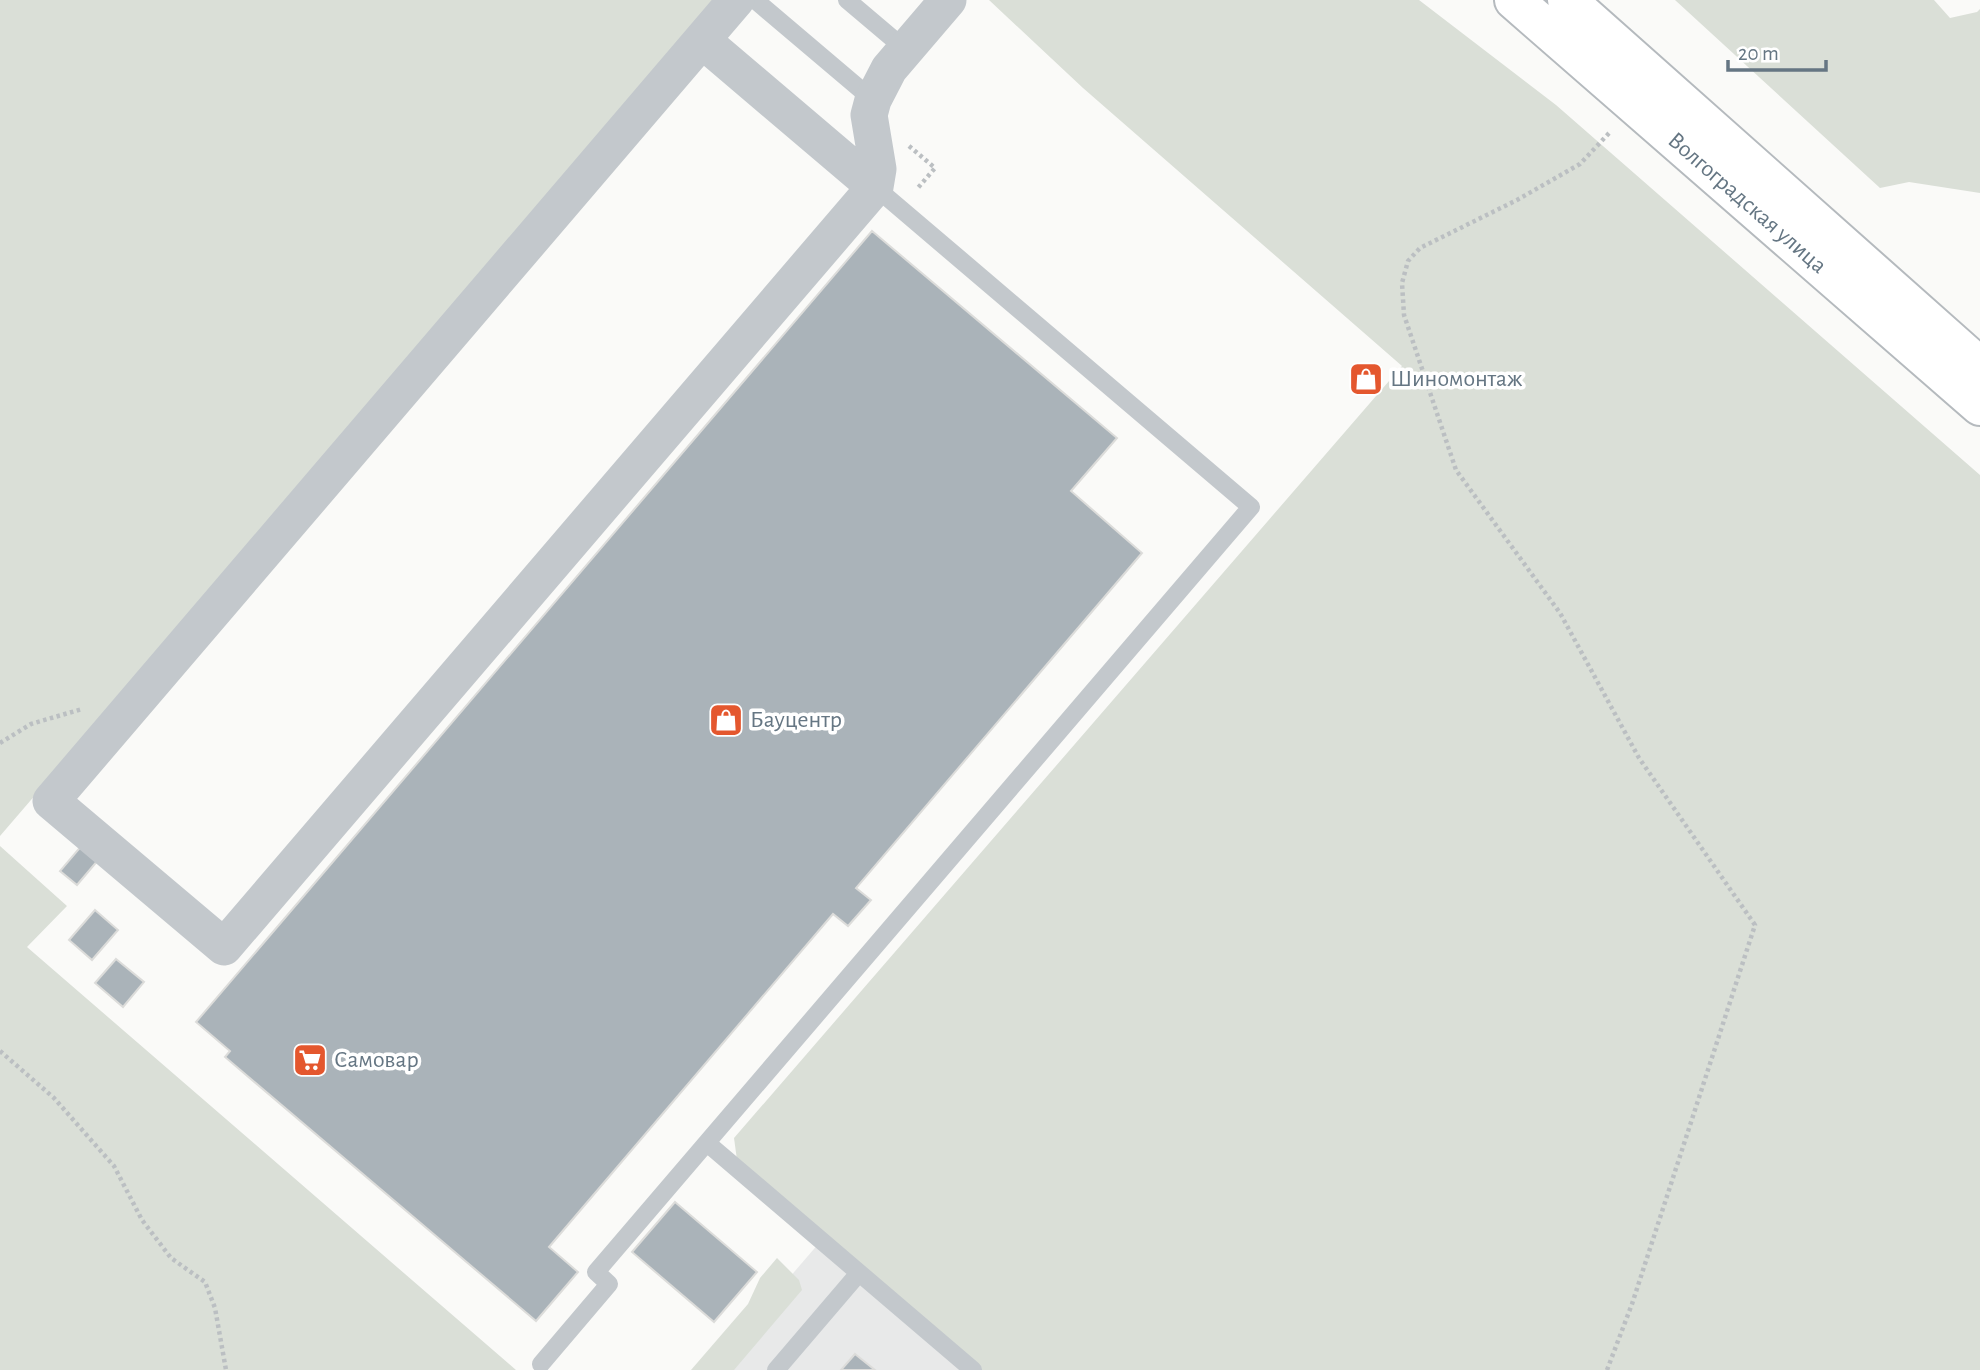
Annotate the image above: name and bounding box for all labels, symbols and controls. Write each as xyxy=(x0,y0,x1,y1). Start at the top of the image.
scale bar xyxy=(1728,28,1826,72)
text: 20 m xyxy=(1738,43,1779,64)
street label: Волгоградская улица xyxy=(1663,128,1831,278)
shop icon: Шиномонтаж xyxy=(1347,360,1385,398)
place label: Шиномонтаж xyxy=(1390,367,1523,391)
shop icon: Бауцентр xyxy=(707,701,745,739)
place label: Бауцентр xyxy=(750,708,842,732)
supermarket icon: Самовар xyxy=(291,1041,329,1079)
place label: Самовар xyxy=(334,1048,419,1072)

